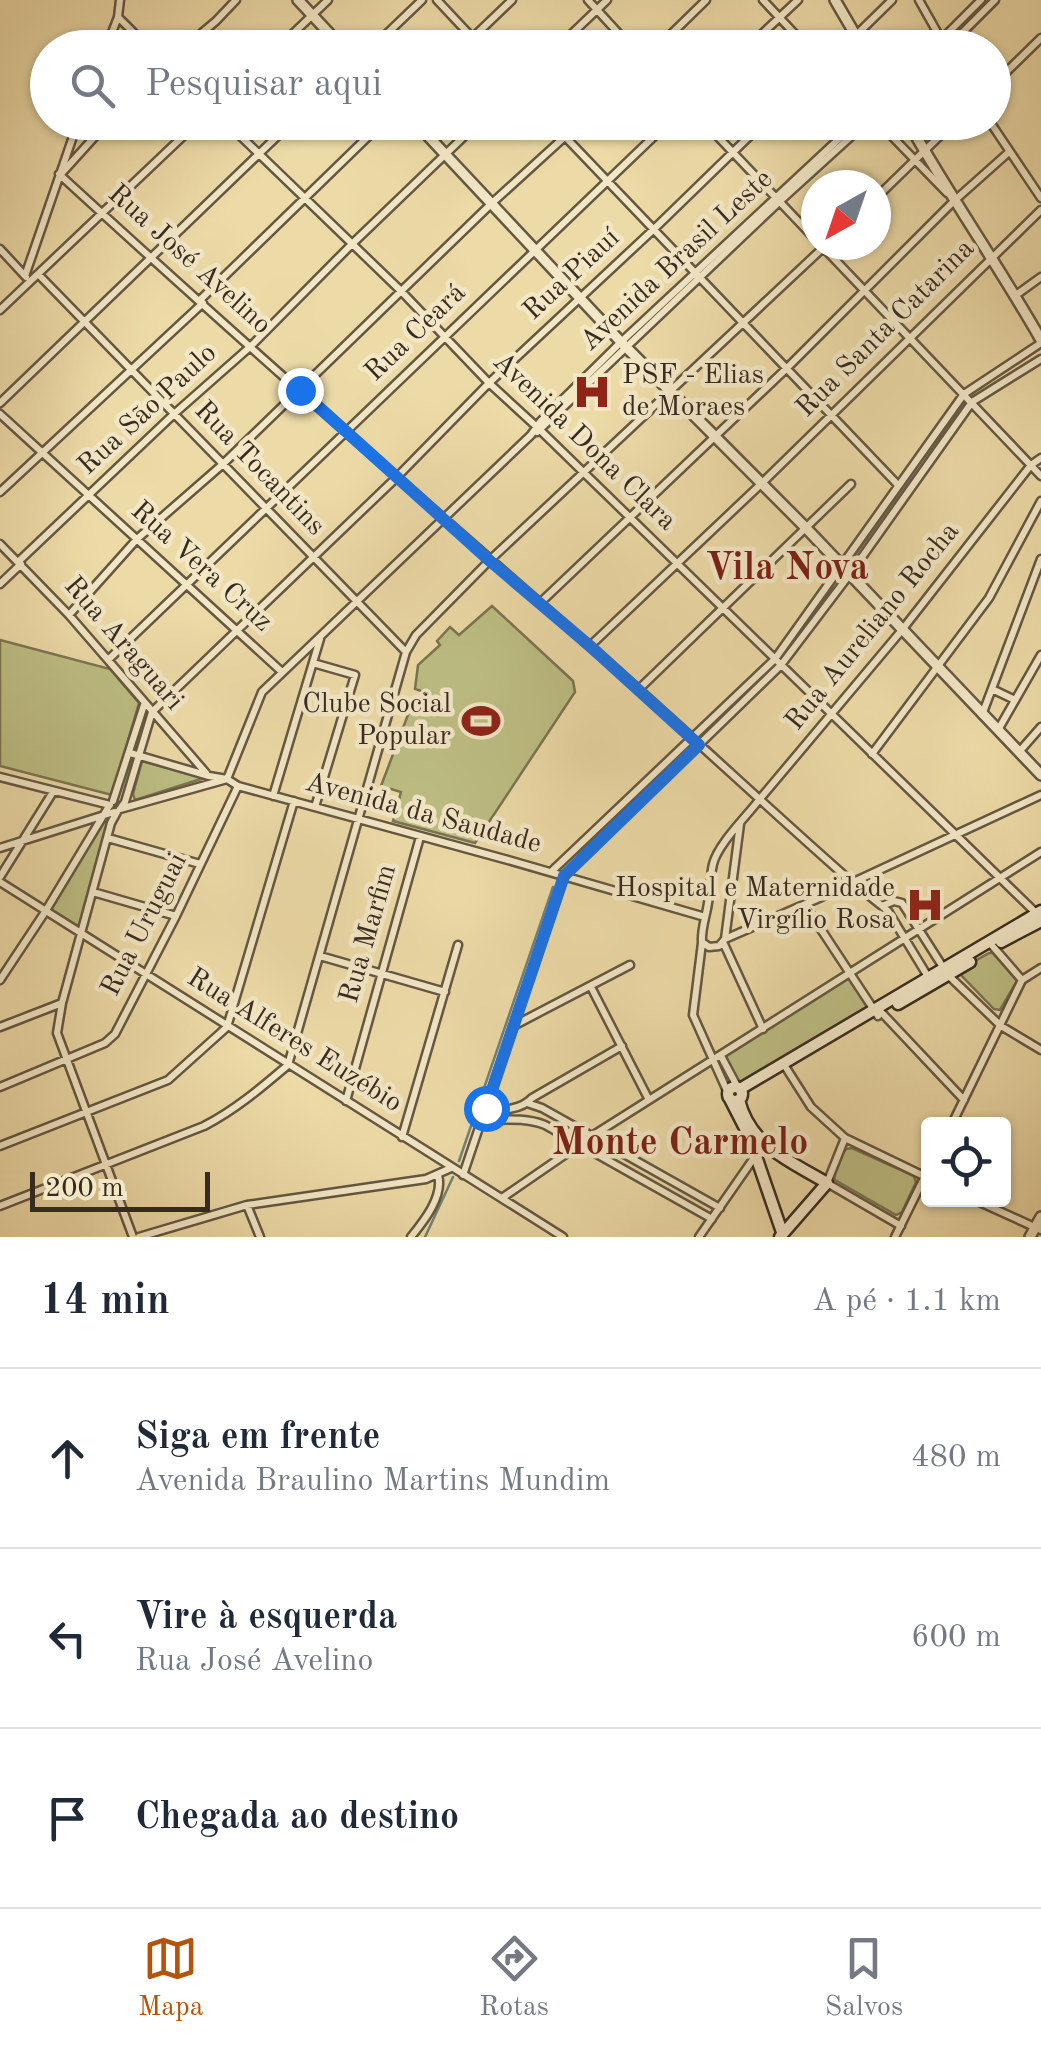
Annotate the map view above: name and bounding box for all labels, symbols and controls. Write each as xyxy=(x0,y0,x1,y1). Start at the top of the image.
search box xyxy=(30,30,1011,140)
icon: search xyxy=(65,58,120,113)
text: Pesquisar aqui xyxy=(145,66,382,104)
street label: Avenida Brasil Leste xyxy=(576,165,778,357)
north arrow xyxy=(801,170,891,260)
street label: Rua José Avelino xyxy=(102,180,276,340)
street label: Rua Piauí xyxy=(519,224,626,326)
street label: Rua Santa Catarina xyxy=(792,235,980,423)
street label: Rua Ceará xyxy=(360,279,472,387)
street label: Rua São Paulo xyxy=(73,339,223,481)
street label: Avenida Dona Clara xyxy=(487,348,681,537)
place label: PSF - Elias de Moraes xyxy=(622,362,764,422)
route end xyxy=(278,368,324,414)
hospital icon: PSF - Elias de Moraes xyxy=(571,371,613,413)
street label: Rua Tocantins xyxy=(188,397,330,541)
street label: Rua Vera Cruz xyxy=(125,497,277,637)
street label: Rua Aureliano Rocha xyxy=(781,518,965,736)
district label: Vila Nova xyxy=(705,550,869,588)
street label: Rua Araguari xyxy=(58,572,188,716)
place label: Clube Social Popular xyxy=(302,691,451,751)
sports icon: Clube Social Popular xyxy=(460,700,502,742)
street label: Avenida da Saudade xyxy=(302,769,544,859)
street label: Rua Uruguai xyxy=(97,849,193,1001)
street label: Rua Marfim xyxy=(336,862,402,1006)
place label: Hospital e Maternidade Virgílio Rosa xyxy=(615,875,895,935)
hospital icon: Hospital e Maternidade Virgílio Rosa xyxy=(904,884,946,926)
street label: Rua Alferes Euzébio xyxy=(182,964,406,1118)
route start xyxy=(464,1086,510,1132)
map controls xyxy=(921,1117,1011,1207)
button: locate xyxy=(921,1117,1011,1207)
district label: Monte Carmelo xyxy=(552,1125,808,1163)
scale bar xyxy=(30,1167,210,1212)
text: 200 m xyxy=(45,1175,124,1203)
text: 14 min xyxy=(40,1281,170,1323)
text: A pé · 1.1 km xyxy=(812,1286,1001,1318)
text: Siga em frente xyxy=(135,1419,380,1457)
icon: ahead xyxy=(40,1431,95,1486)
text: 480 m xyxy=(911,1442,1001,1474)
text: Avenida Braulino Martins Mundim xyxy=(135,1466,610,1498)
text: Vire à esquerda xyxy=(135,1599,397,1637)
icon: left xyxy=(40,1611,95,1666)
text: 600 m xyxy=(911,1622,1001,1654)
text: Rua José Avelino xyxy=(135,1646,373,1678)
icon: arrive xyxy=(40,1791,95,1846)
text: Chegada ao destino xyxy=(135,1799,459,1837)
tab: Mapa xyxy=(138,1931,204,2026)
tab: Rotas xyxy=(479,1931,549,2026)
tab: Salvos xyxy=(825,1931,903,2026)

